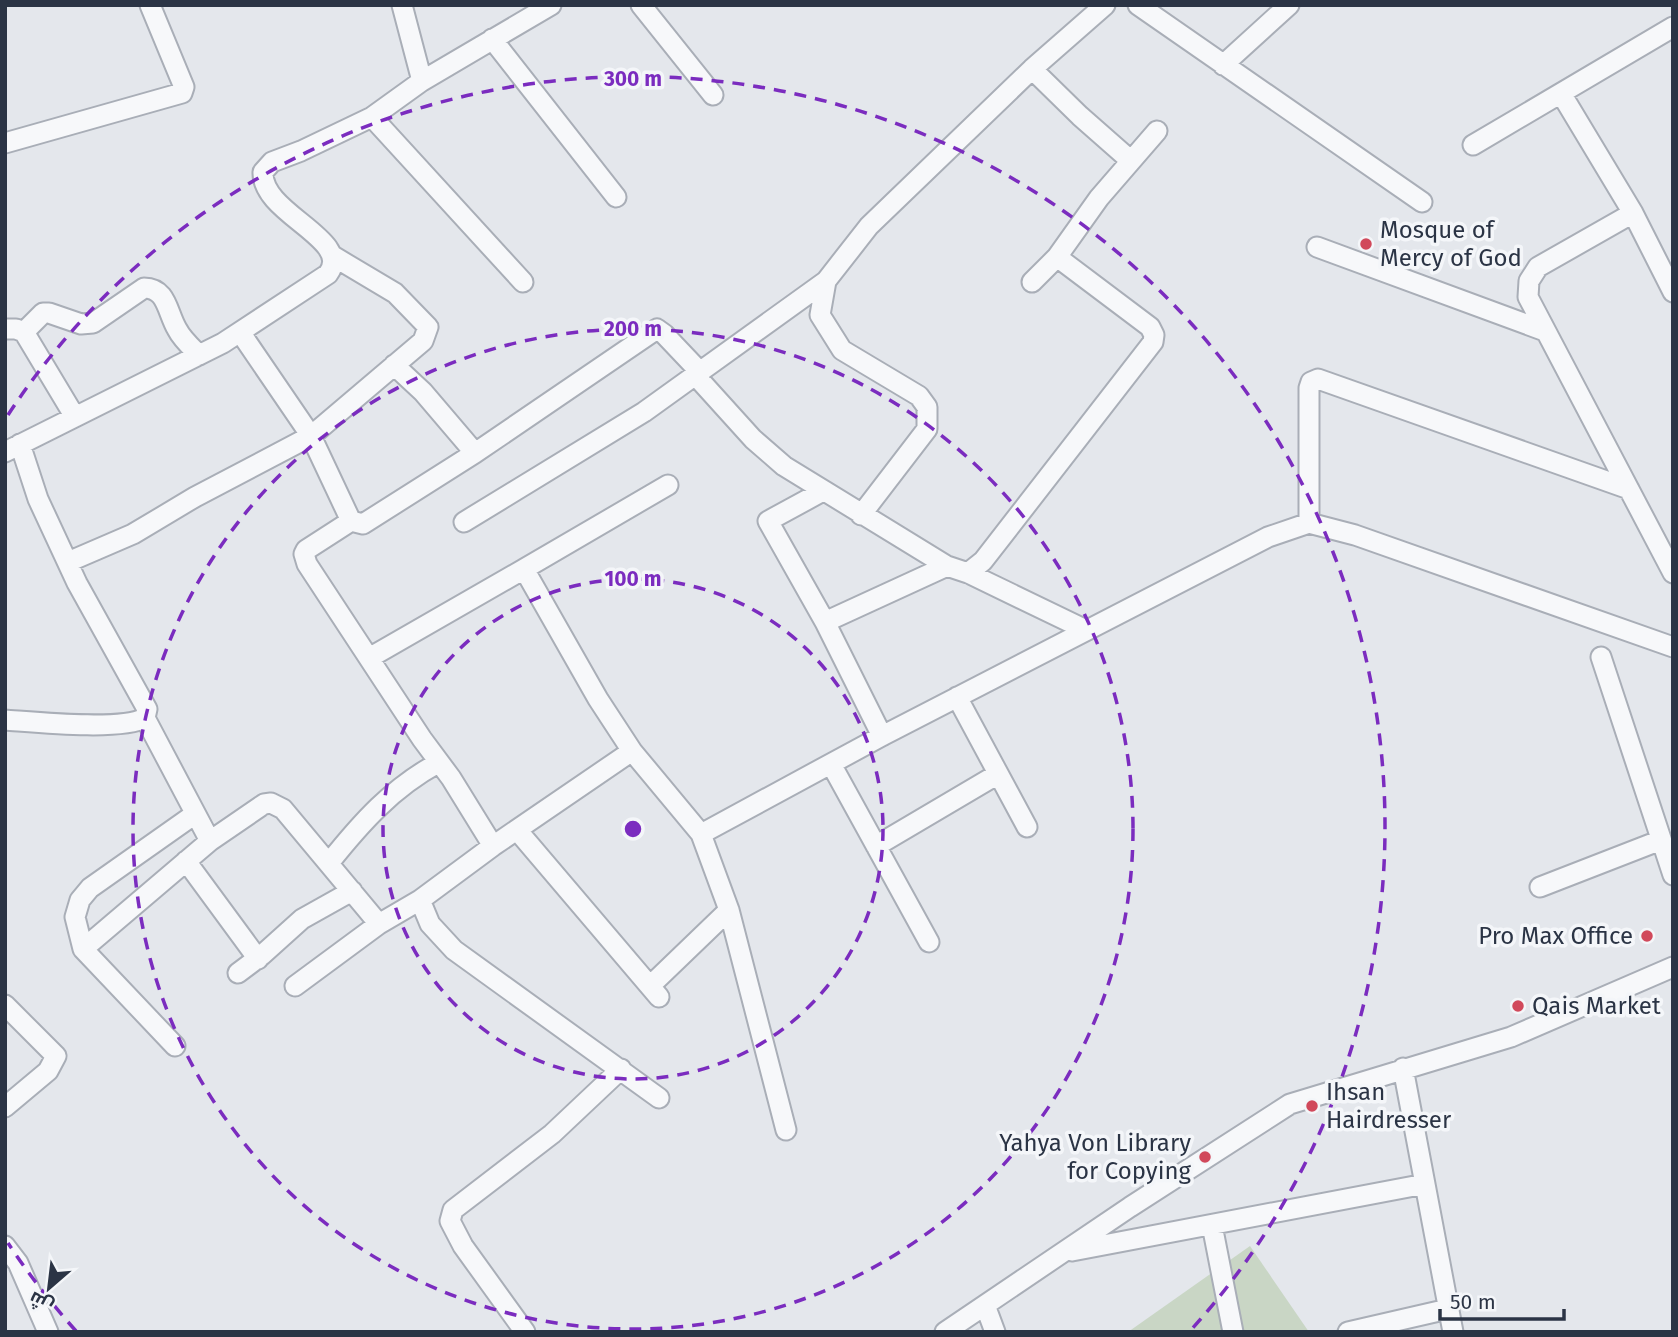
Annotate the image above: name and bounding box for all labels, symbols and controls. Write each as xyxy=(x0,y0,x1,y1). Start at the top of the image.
text: 300 m xyxy=(603,66,662,92)
place label: Mosque of Mercy of God xyxy=(1380,216,1522,272)
marker: Mosque of Mercy of God xyxy=(1358,236,1374,252)
text: 200 m xyxy=(604,316,662,342)
text: 100 m xyxy=(604,566,662,592)
centre of rings xyxy=(621,817,645,841)
place label: Pro Max Office xyxy=(1478,922,1633,950)
marker: Pro Max Office xyxy=(1639,928,1655,944)
place label: Qais Market xyxy=(1532,992,1661,1020)
marker: Qais Market xyxy=(1510,998,1526,1014)
place label: Ihsan Hairdresser xyxy=(1326,1078,1452,1134)
marker: Ihsan Hairdresser xyxy=(1304,1098,1320,1114)
place label: Yahya Von Library for Copying xyxy=(999,1129,1192,1185)
marker: Yahya Von Library for Copying xyxy=(1197,1149,1213,1165)
north arrow xyxy=(14,1253,84,1323)
scale bar xyxy=(1440,1278,1564,1322)
text: ش xyxy=(25,1287,57,1318)
text: 50 m xyxy=(1450,1289,1496,1315)

